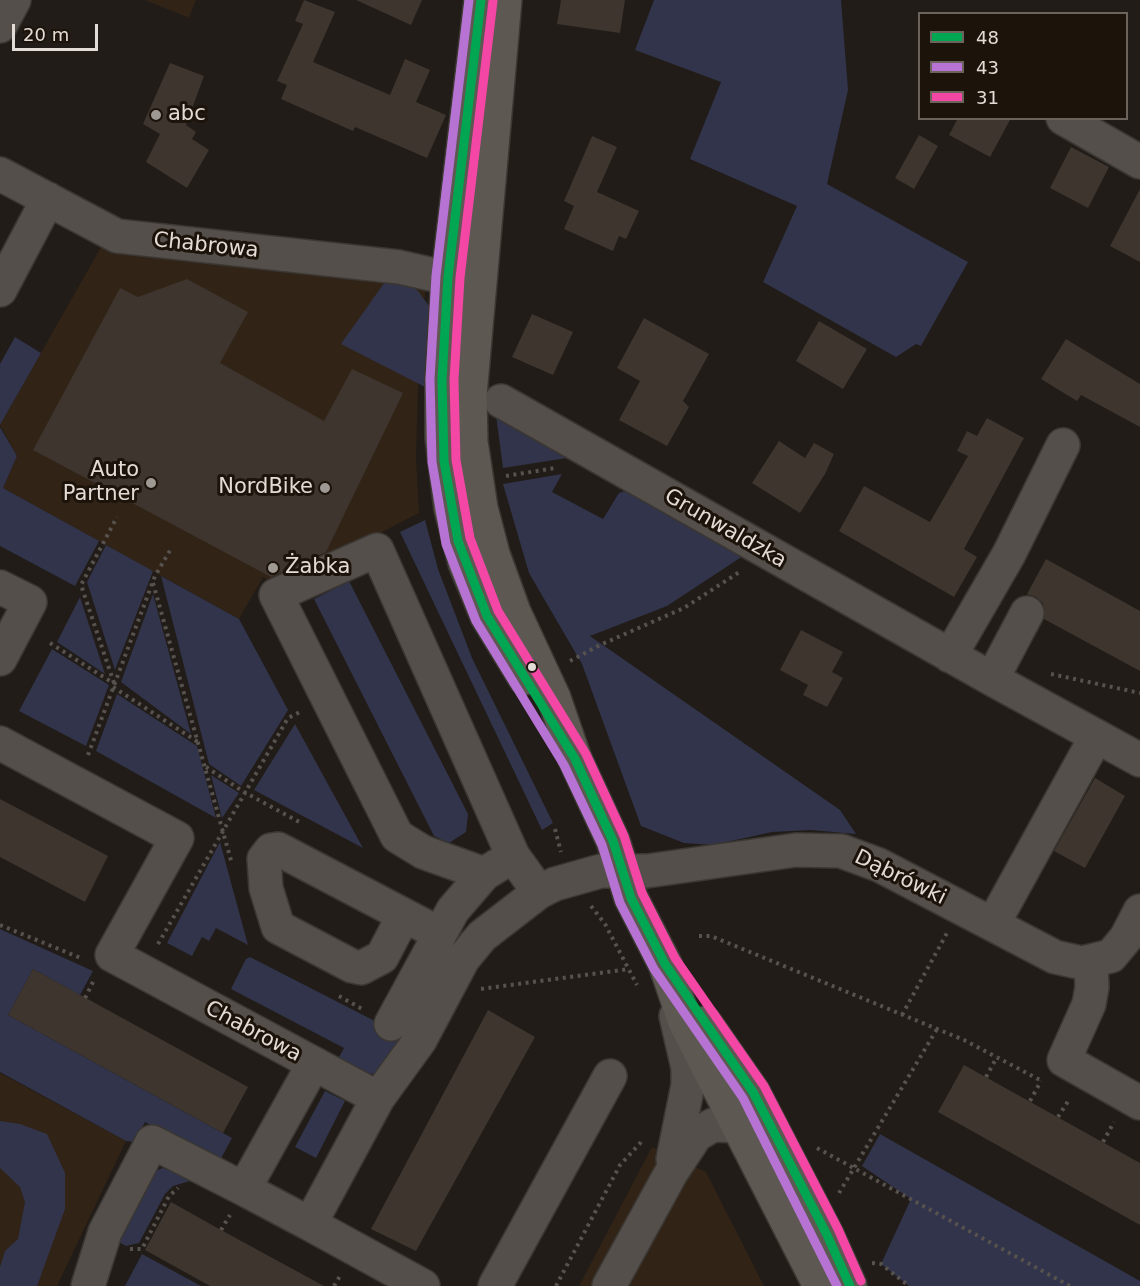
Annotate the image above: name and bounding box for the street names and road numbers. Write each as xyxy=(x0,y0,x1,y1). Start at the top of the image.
street label: Chabrowa xyxy=(152,228,260,264)
street label: Grunwaldzka xyxy=(660,484,790,574)
street label: Dąbrówki xyxy=(850,845,950,911)
street label: Chabrowa xyxy=(201,996,305,1068)

